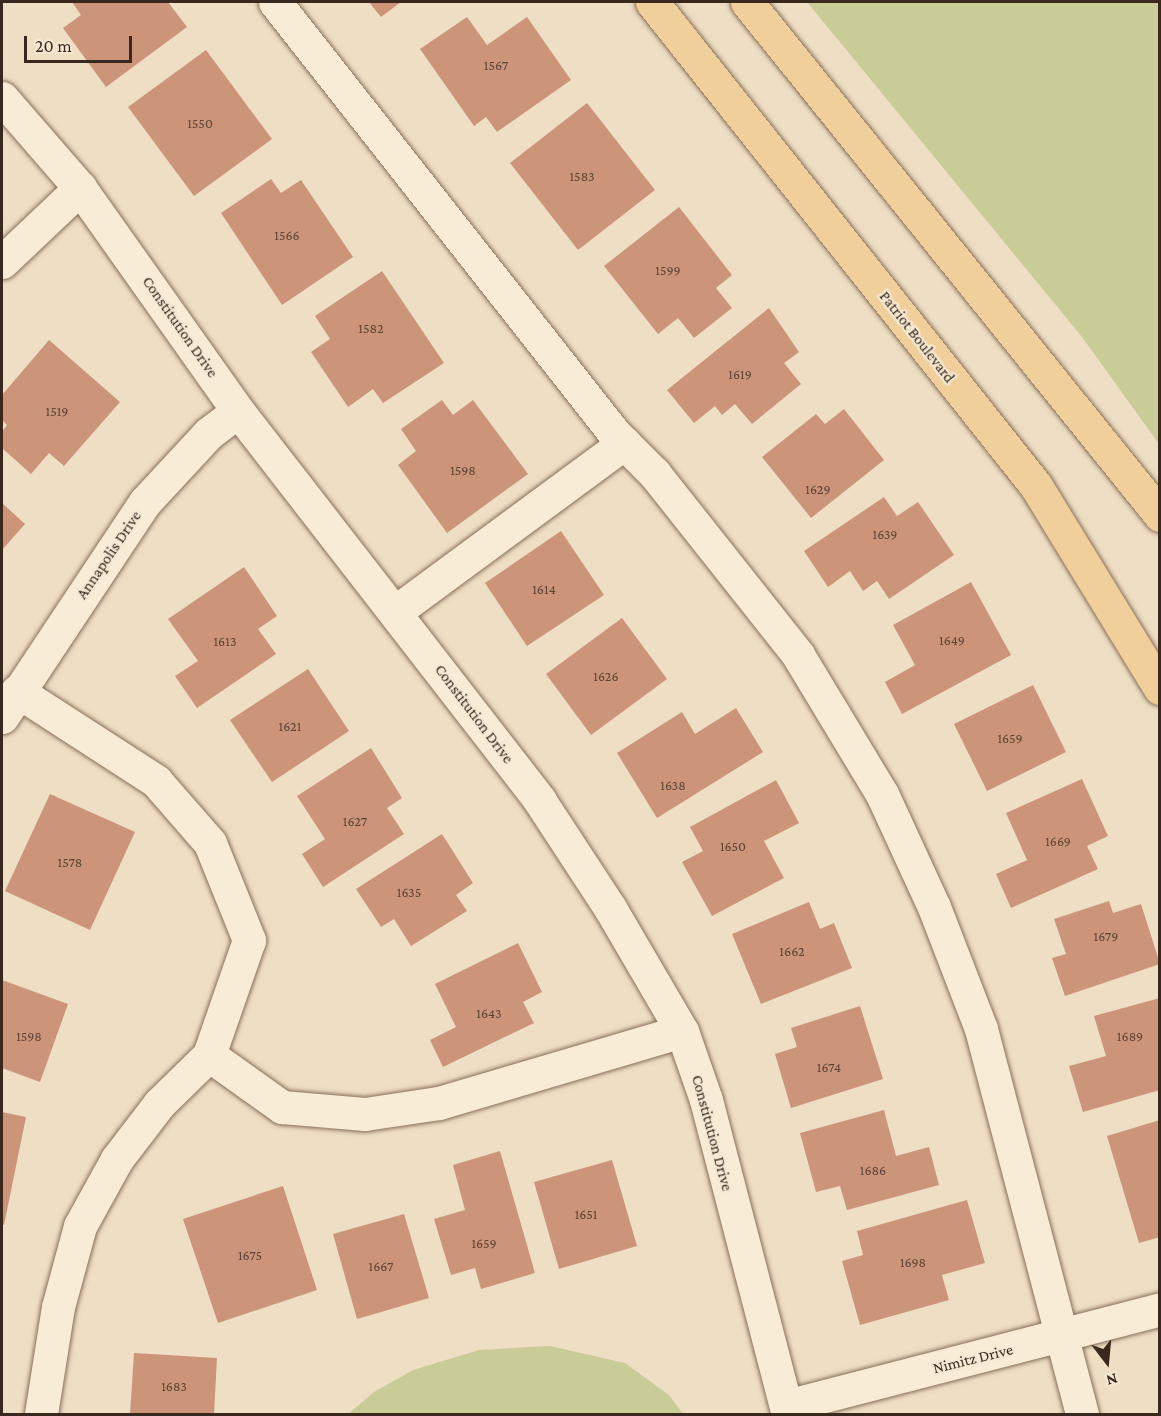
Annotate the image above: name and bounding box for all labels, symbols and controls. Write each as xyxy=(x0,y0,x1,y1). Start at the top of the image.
scale bar xyxy=(27,24,135,62)
text: 20 m xyxy=(35,36,72,56)
house number: 1567 xyxy=(484,57,508,73)
house number: 1550 xyxy=(187,115,213,131)
house number: 1583 xyxy=(569,168,595,184)
house number: 1566 xyxy=(274,227,300,243)
house number: 1599 xyxy=(655,262,681,278)
street label: Constitution Drive xyxy=(138,273,222,381)
street label: Patriot Boulevard xyxy=(875,287,959,387)
house number: 1582 xyxy=(358,320,384,336)
house number: 1619 xyxy=(728,366,752,382)
house number: 1519 xyxy=(46,403,68,419)
house number: 1598 xyxy=(450,462,476,478)
house number: 1629 xyxy=(805,481,831,497)
street label: Annapolis Drive xyxy=(72,507,146,603)
house number: 1639 xyxy=(873,526,897,542)
house number: 1614 xyxy=(532,581,556,597)
house number: 1649 xyxy=(939,632,965,648)
house number: 1613 xyxy=(213,633,237,649)
street label: Constitution Drive xyxy=(430,661,518,767)
house number: 1626 xyxy=(593,668,619,684)
house number: 1621 xyxy=(279,718,301,734)
house number: 1659 xyxy=(997,730,1023,746)
house number: 1638 xyxy=(660,777,686,793)
house number: 1627 xyxy=(343,813,367,829)
house number: 1669 xyxy=(1045,833,1071,849)
house number: 1650 xyxy=(720,838,746,854)
house number: 1578 xyxy=(58,854,82,870)
house number: 1635 xyxy=(397,884,421,900)
house number: 1679 xyxy=(1094,928,1118,944)
house number: 1662 xyxy=(779,943,805,959)
house number: 1643 xyxy=(476,1005,502,1021)
house number: 1598 xyxy=(16,1028,42,1044)
house number: 1689 xyxy=(1117,1028,1143,1044)
house number: 1674 xyxy=(817,1059,841,1075)
street label: Constitution Drive xyxy=(687,1073,737,1193)
house number: 1686 xyxy=(860,1162,886,1178)
house number: 1651 xyxy=(575,1206,597,1222)
house number: 1659 xyxy=(471,1235,497,1251)
house number: 1675 xyxy=(238,1247,262,1263)
house number: 1698 xyxy=(900,1254,926,1270)
house number: 1667 xyxy=(369,1258,393,1274)
north arrow xyxy=(1077,1332,1137,1392)
street label: Nimitz Drive xyxy=(931,1340,1015,1378)
text: N xyxy=(1105,1370,1120,1389)
house number: 1683 xyxy=(161,1378,187,1394)

